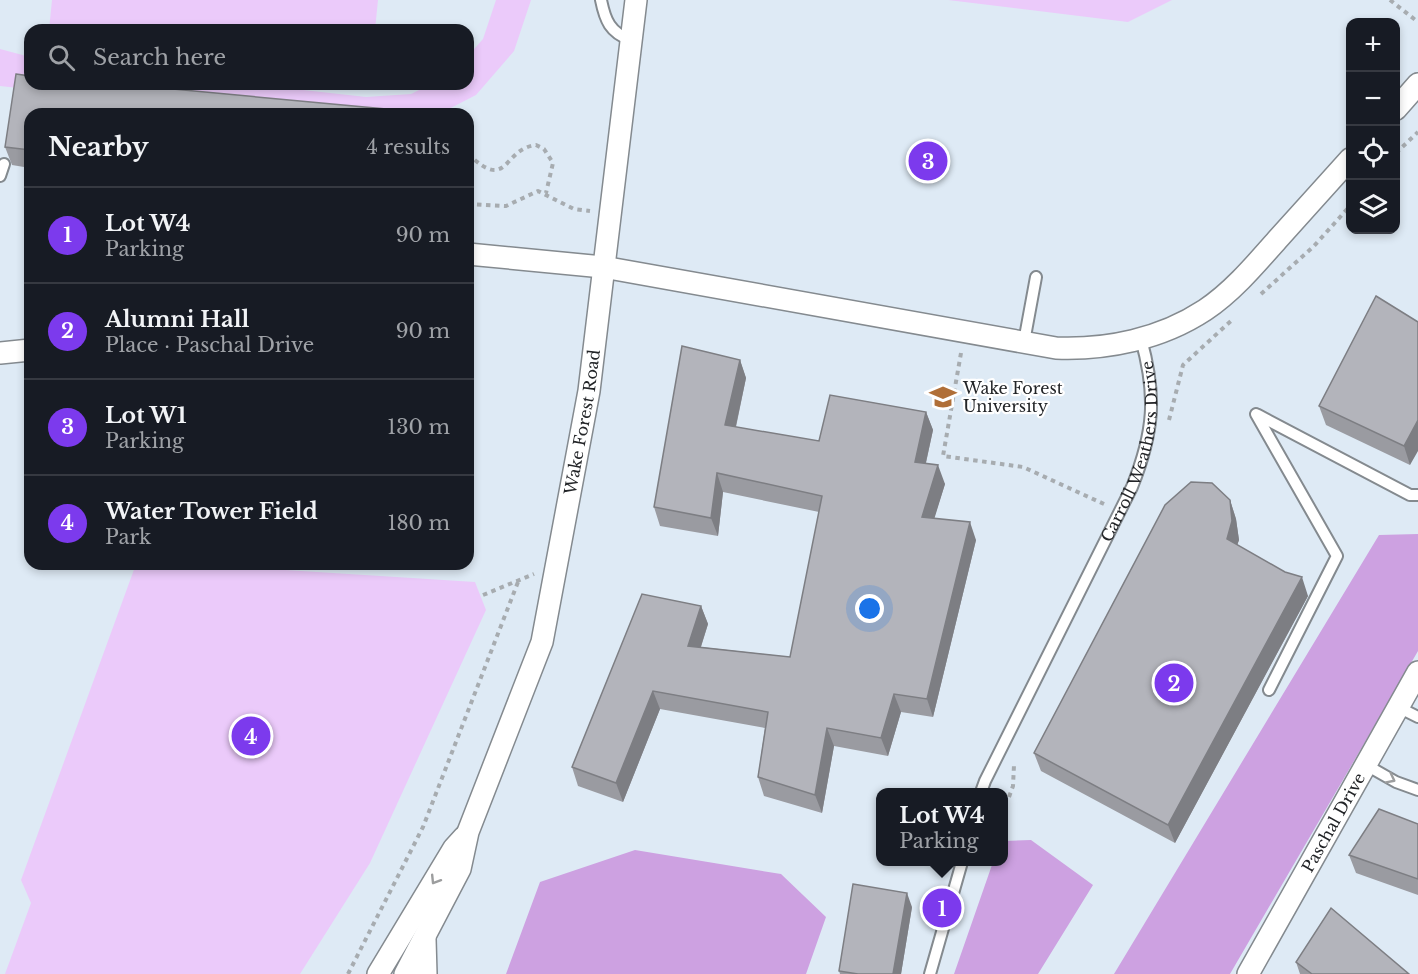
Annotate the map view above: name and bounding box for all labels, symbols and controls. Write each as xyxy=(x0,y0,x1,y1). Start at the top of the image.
map controls xyxy=(1346,18,1400,234)
button: + xyxy=(1346,18,1400,72)
search box xyxy=(24,24,474,90)
icon: search xyxy=(45,41,78,74)
text: Search here xyxy=(93,44,226,71)
button: − xyxy=(1346,72,1400,126)
button: locate xyxy=(1346,126,1400,180)
text: Nearby xyxy=(48,131,149,163)
text: 4 results xyxy=(366,135,450,159)
pin: 3 xyxy=(908,138,948,184)
button: layers xyxy=(1346,180,1400,234)
text: Lot W4 xyxy=(105,210,190,237)
text: 1 xyxy=(63,223,72,247)
text: 90 m xyxy=(396,223,450,247)
text: Parking xyxy=(105,237,184,261)
text: Alumni Hall xyxy=(105,306,249,333)
text: 2 xyxy=(61,319,74,343)
text: 90 m xyxy=(396,319,450,343)
text: Place · Paschal Drive xyxy=(105,333,314,357)
street label: Wake Forest Road xyxy=(560,348,604,497)
street label: Carroll Weathers Drive xyxy=(1096,359,1161,545)
place label: Wake Forest University xyxy=(962,378,1063,416)
school or university icon: Wake Forest University xyxy=(928,382,958,412)
text: Lot W1 xyxy=(105,402,187,429)
text: 3 xyxy=(61,415,74,439)
text: 130 m xyxy=(387,415,450,439)
text: Parking xyxy=(105,429,184,453)
text: Water Tower Field xyxy=(105,498,318,525)
text: 4 xyxy=(61,511,74,535)
text: 180 m xyxy=(387,511,450,535)
text: Park xyxy=(105,525,151,549)
your location xyxy=(855,594,884,623)
pin: 2 xyxy=(1154,660,1194,706)
pin: 4 xyxy=(232,714,270,758)
street label: Paschal Drive xyxy=(1297,769,1369,876)
one-way arrow xyxy=(1385,772,1396,783)
popup xyxy=(876,788,1008,866)
text: Lot W4 xyxy=(899,802,985,829)
text: Parking xyxy=(899,829,978,853)
one-way arrow xyxy=(431,874,443,884)
pin: 1 xyxy=(922,886,962,930)

